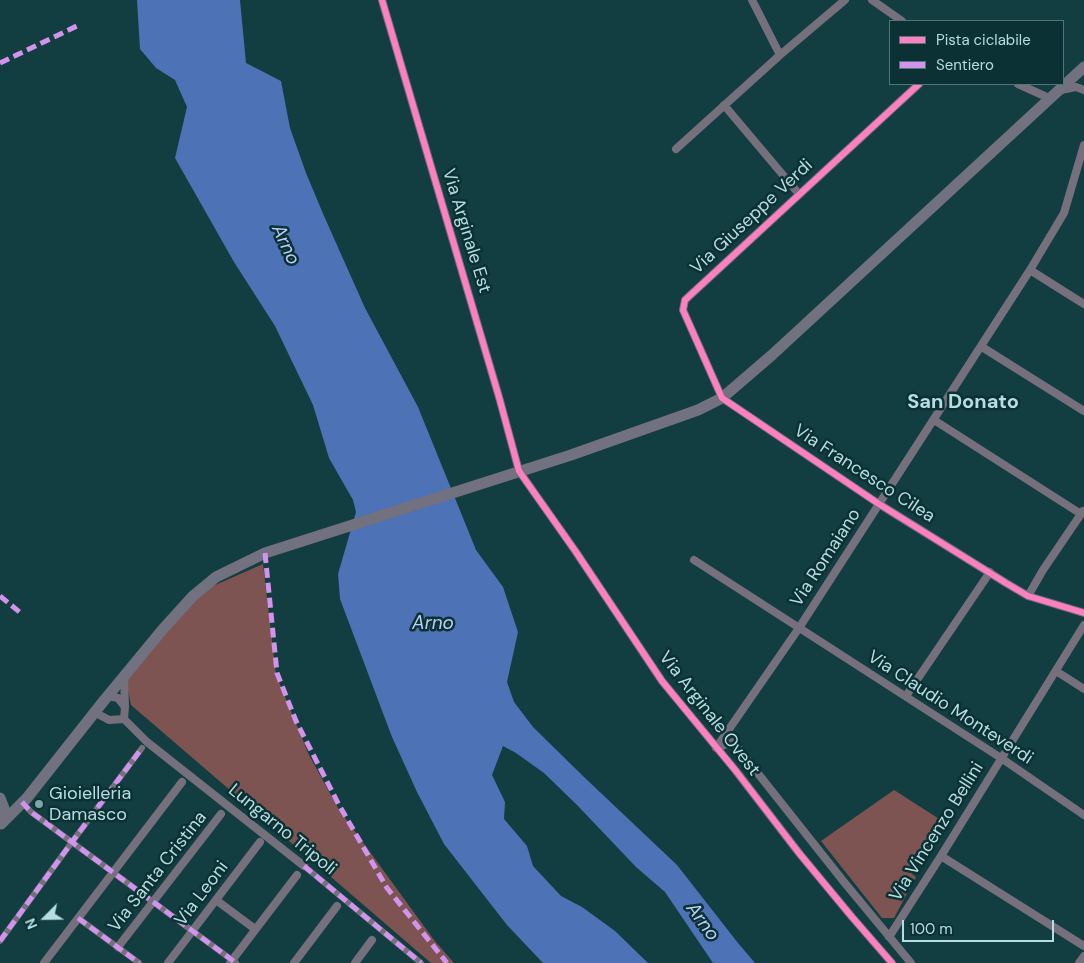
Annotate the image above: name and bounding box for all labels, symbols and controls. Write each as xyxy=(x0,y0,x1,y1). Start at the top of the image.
legend xyxy=(889,20,1064,85)
text: Pista ciclabile xyxy=(936,30,1031,50)
text: Sentiero xyxy=(936,55,994,75)
street label: Via Giuseppe Verdi xyxy=(686,155,818,279)
street label: Via Arginale Est xyxy=(437,166,495,296)
water label: Arno xyxy=(266,221,304,269)
district label: San Donato xyxy=(907,391,1019,415)
street label: Via Francesco Cilea xyxy=(789,420,939,528)
street label: Via Romaiano xyxy=(786,505,866,611)
water label: Arno xyxy=(412,613,454,635)
street label: Via Claudio Monteverdi xyxy=(863,646,1037,770)
street label: Via Arginale Ovest xyxy=(654,648,764,780)
street label: Via Vincenzo Bellini xyxy=(885,758,989,906)
street label: Lungarno Tripoli xyxy=(224,780,340,880)
place label: Gioielleria Damasco xyxy=(49,783,131,826)
marker: Gioielleria Damasco xyxy=(33,798,45,810)
street label: Via Santa Cristina xyxy=(104,807,212,937)
street label: Via Leoni xyxy=(171,857,233,931)
north arrow xyxy=(20,893,70,943)
water label: Arno xyxy=(680,898,724,946)
scale bar xyxy=(904,910,1056,942)
text: N xyxy=(21,916,41,932)
text: 100 m xyxy=(910,919,953,939)

